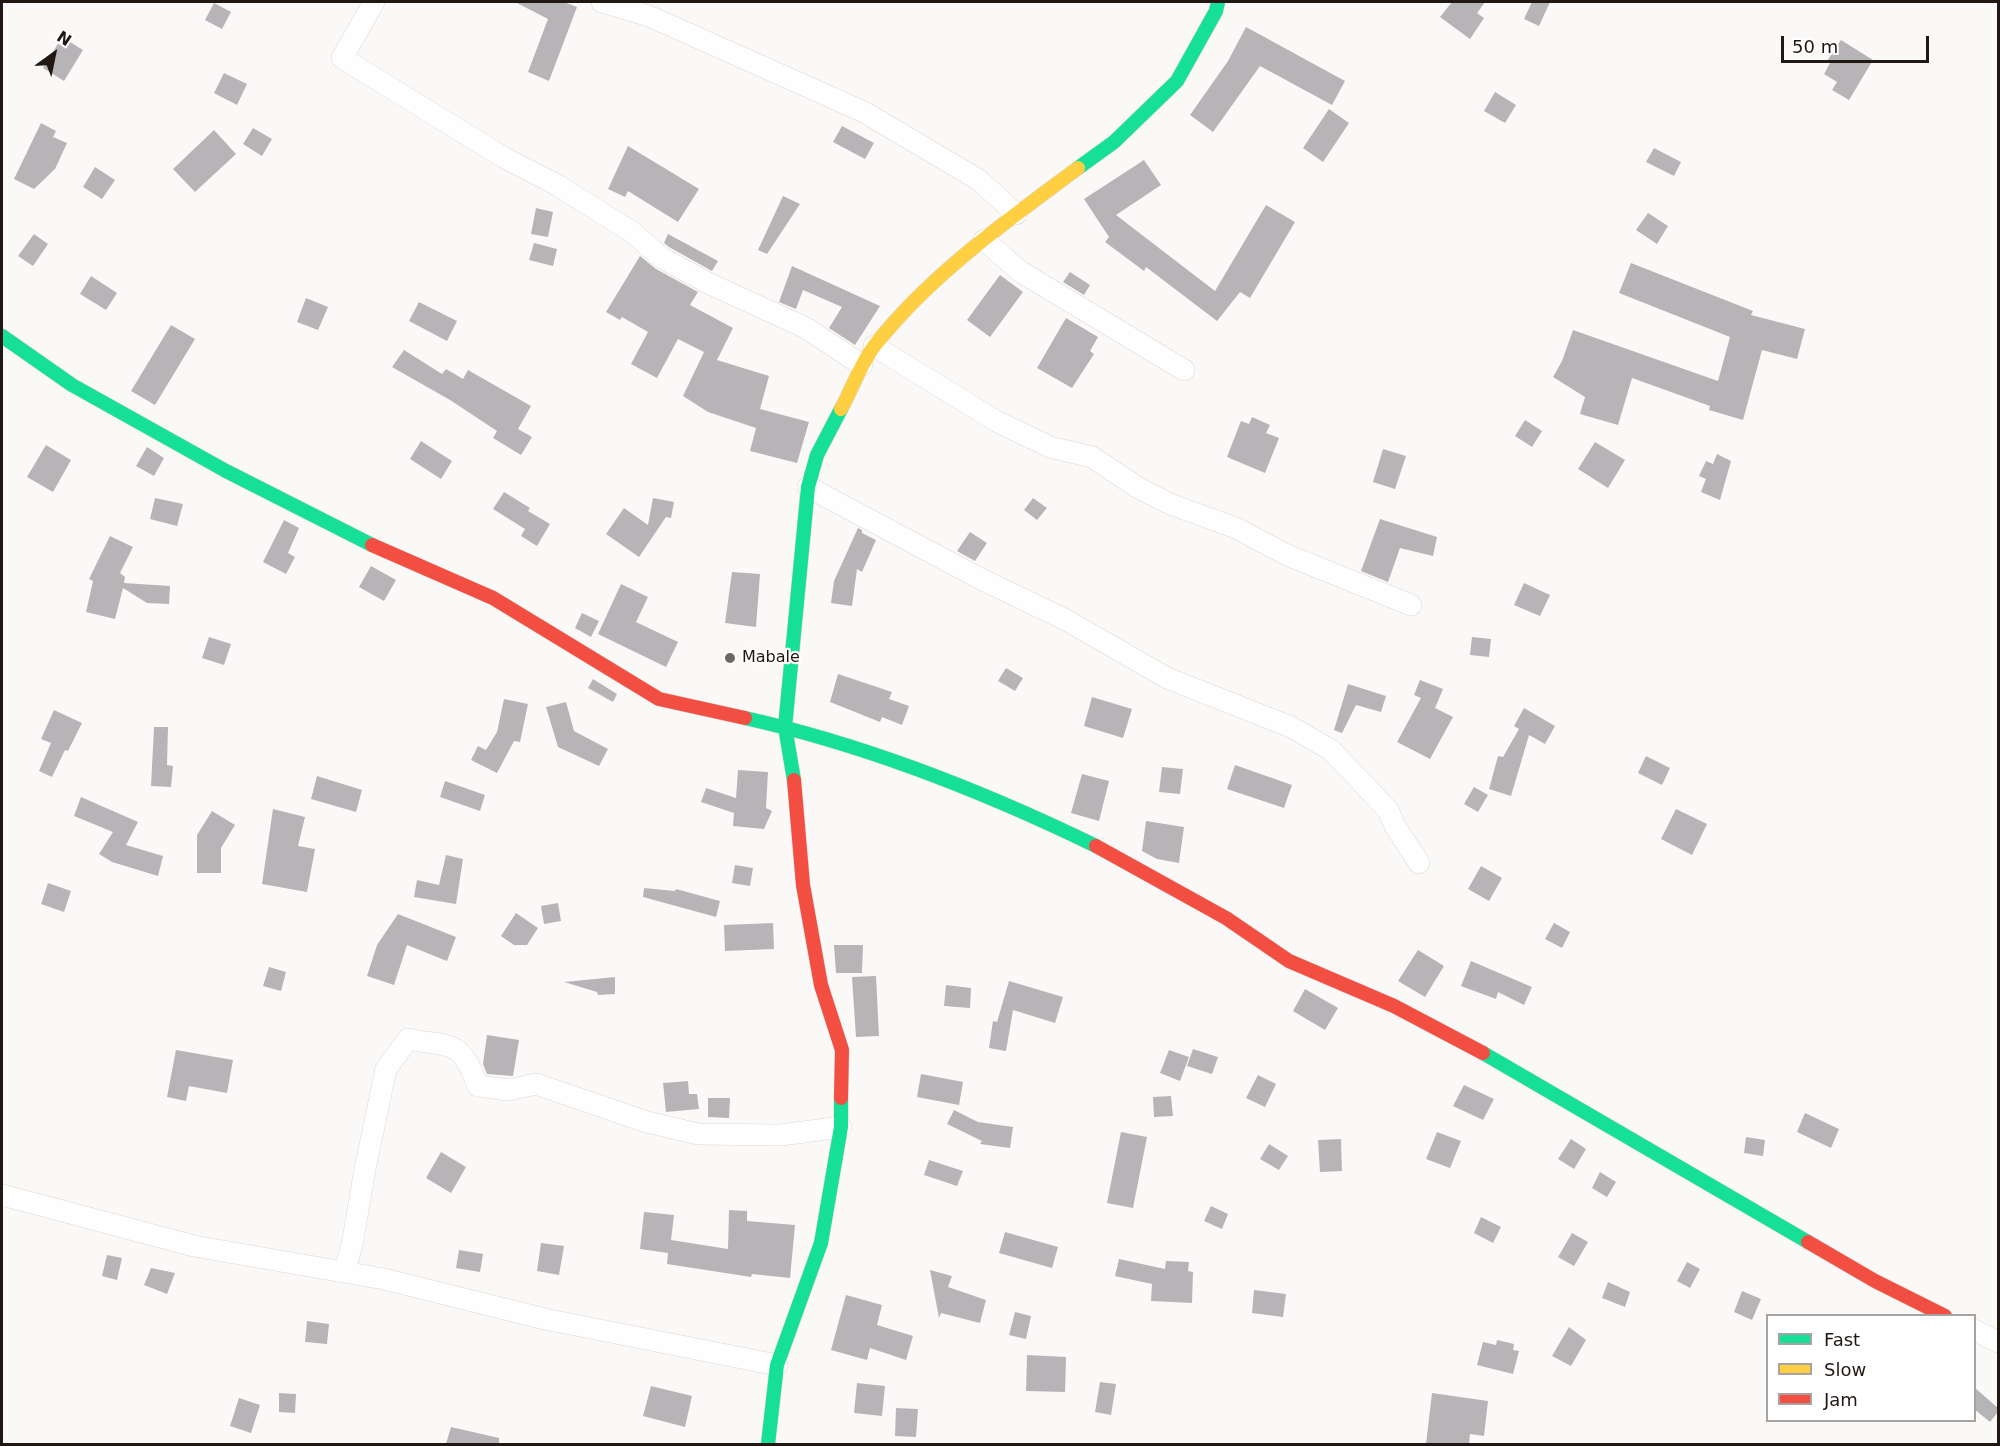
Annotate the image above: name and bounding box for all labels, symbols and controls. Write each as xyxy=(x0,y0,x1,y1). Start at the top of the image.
north arrow xyxy=(24,24,84,84)
scale bar xyxy=(1784,24,1932,62)
text: N xyxy=(53,27,75,50)
text: 50 m xyxy=(1792,36,1838,57)
place label: Mabale xyxy=(742,648,800,668)
marker: Mabale xyxy=(723,651,737,665)
legend xyxy=(1766,1314,1976,1422)
text: Fast xyxy=(1824,1329,1860,1350)
text: Slow xyxy=(1824,1359,1866,1380)
text: Jam xyxy=(1824,1389,1858,1410)

